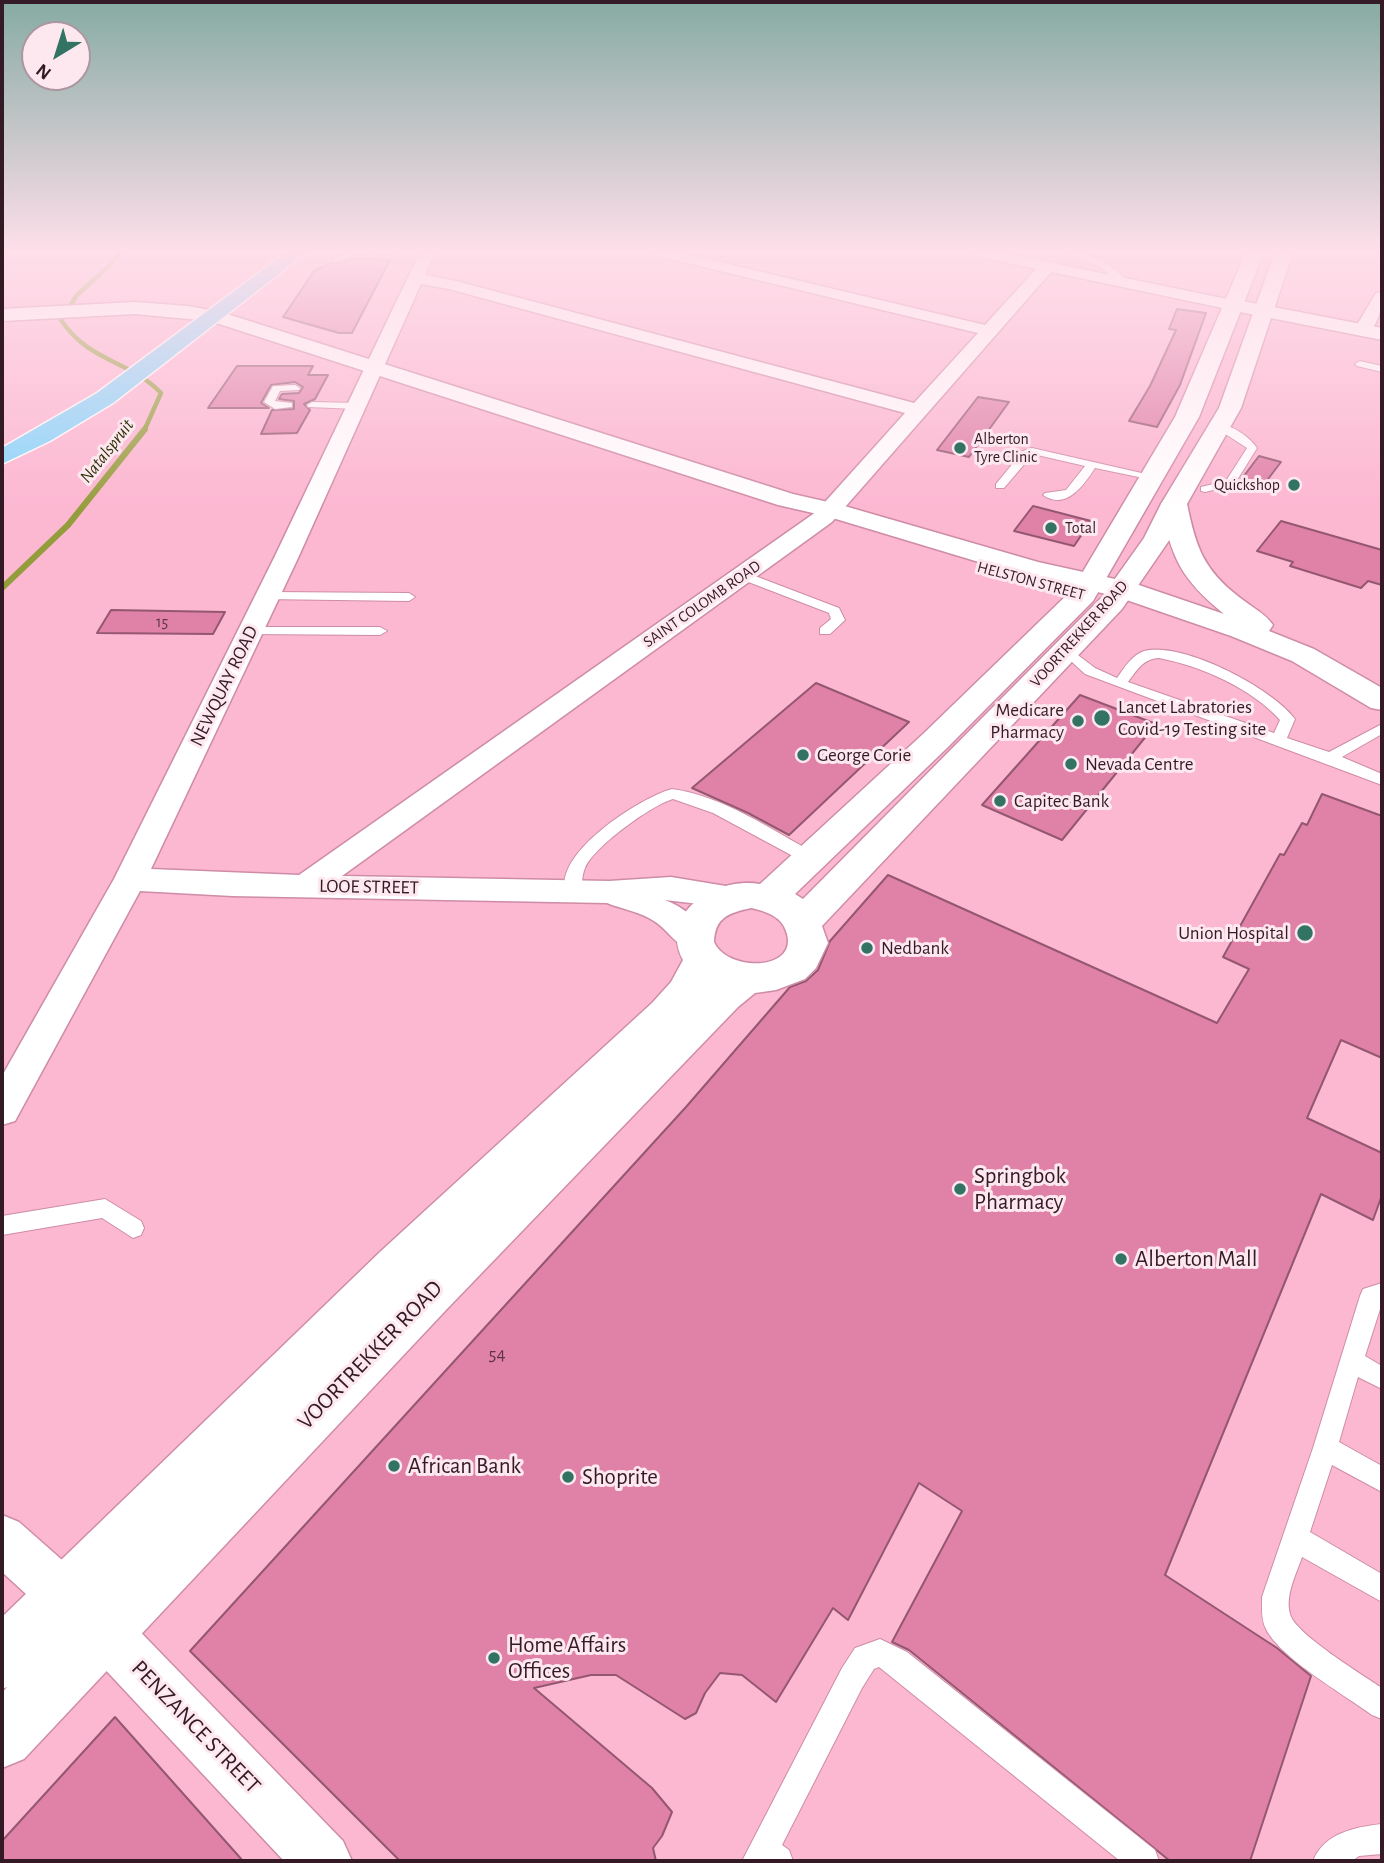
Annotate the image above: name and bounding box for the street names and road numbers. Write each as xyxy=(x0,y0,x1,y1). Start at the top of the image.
street label: SAINT COLOMB ROAD xyxy=(640,556,764,652)
street label: HELSTON STREET xyxy=(975,557,1087,605)
street label: VOORTREKKER ROAD xyxy=(1026,577,1132,691)
street label: NEWQUAY ROAD xyxy=(185,622,263,750)
street label: LOOE STREET xyxy=(319,875,419,899)
street label: VOORTREKKER ROAD xyxy=(292,1275,448,1435)
street label: PENZANCE STREET xyxy=(126,1655,266,1799)

